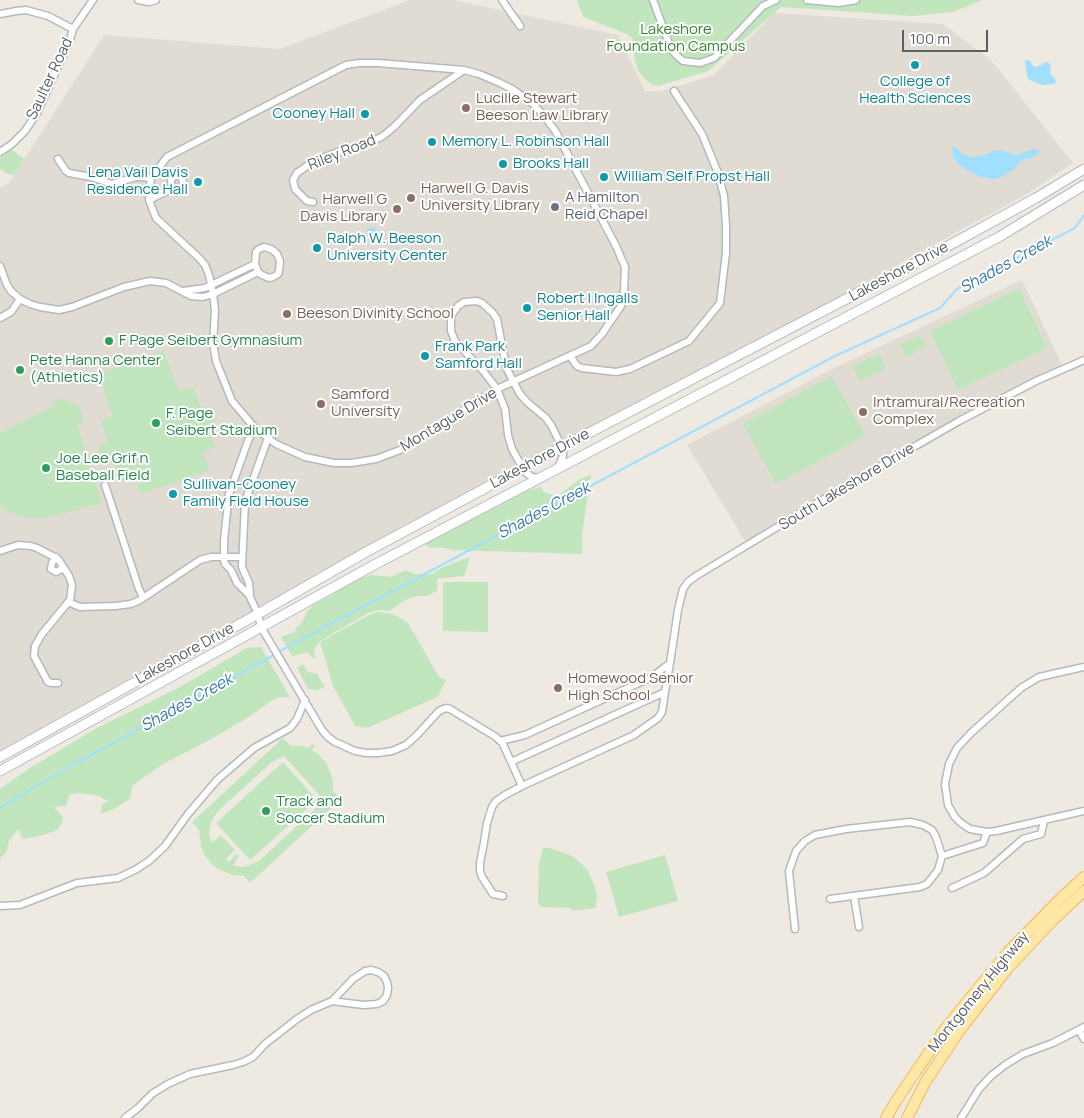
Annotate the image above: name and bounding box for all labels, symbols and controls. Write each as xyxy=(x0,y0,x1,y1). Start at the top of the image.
scale bar xyxy=(904,20,990,52)
park label: Lakeshore Foundation Campus xyxy=(607,21,745,56)
text: 100 m xyxy=(910,28,950,49)
street label: Saulter Road xyxy=(23,35,77,123)
marker: College of Health Sciences xyxy=(909,59,921,71)
place label: College of Health Sciences xyxy=(859,73,971,108)
place label: Lucille Stewart Beeson Law Library xyxy=(476,90,608,125)
marker: Lucille Stewart Beeson Law Library xyxy=(460,102,472,114)
place label: Cooney Hall xyxy=(273,105,355,123)
marker: Cooney Hall xyxy=(359,108,371,120)
street label: Riley Road xyxy=(305,131,379,175)
place label: Memory L. Robinson Hall xyxy=(442,133,609,151)
marker: Memory L. Robinson Hall xyxy=(426,136,438,148)
place label: Brooks Hall xyxy=(513,155,589,173)
marker: Brooks Hall xyxy=(497,158,509,170)
place label: Lena Vail Davis Residence Hall xyxy=(87,164,188,199)
place label: William Self Propst Hall xyxy=(614,168,770,186)
marker: William Self Propst Hall xyxy=(598,171,610,183)
marker: Lena Vail Davis Residence Hall xyxy=(192,176,204,188)
place label: Harwell G. Davis University Library xyxy=(421,180,540,215)
place label: A Hamilton Reid Chapel xyxy=(565,189,648,224)
place label: Harwell G Davis Library xyxy=(300,191,387,226)
marker: Harwell G. Davis University Library xyxy=(405,192,417,204)
marker: A Hamilton Reid Chapel xyxy=(549,201,561,213)
marker: Harwell G Davis Library xyxy=(391,203,403,215)
place label: Ralph W. Beeson University Center xyxy=(327,230,447,265)
water label: Shades Creek xyxy=(957,232,1055,298)
street label: Lakeshore Drive xyxy=(846,238,952,306)
marker: Ralph W. Beeson University Center xyxy=(311,242,323,254)
place label: Robert I Ingalls Senior Hall xyxy=(537,290,638,325)
marker: Robert I Ingalls Senior Hall xyxy=(521,302,533,314)
place label: Beeson Divinity School xyxy=(297,305,454,323)
marker: Beeson Divinity School xyxy=(281,308,293,320)
place label: F Page Seibert Gymnasium xyxy=(119,332,302,350)
marker: F Page Seibert Gymnasium xyxy=(103,335,115,347)
place label: Frank Park Samford Hall xyxy=(435,338,522,373)
marker: Frank Park Samford Hall xyxy=(419,350,431,362)
place label: Pete Hanna Center (Athletics) xyxy=(30,352,161,387)
marker: Pete Hanna Center (Athletics) xyxy=(14,364,26,376)
street label: Montague Drive xyxy=(397,384,501,456)
place label: Samford University xyxy=(331,386,400,421)
place label: Intramural/Recreation Complex xyxy=(873,394,1025,429)
marker: Samford University xyxy=(315,398,327,410)
place label: F. Page Seibert Stadium xyxy=(166,405,277,440)
marker: Intramural/Recreation Complex xyxy=(857,406,869,418)
marker: F. Page Seibert Stadium xyxy=(150,417,162,429)
street label: Lakeshore Drive xyxy=(487,425,593,493)
street label: South Lakeshore Drive xyxy=(776,439,918,535)
place label: Joe Lee Grif n Baseball Field xyxy=(56,450,150,485)
marker: Joe Lee Grif n Baseball Field xyxy=(40,462,52,474)
place label: Sullivan-Cooney Family Field House xyxy=(183,476,309,511)
water label: Shades Creek xyxy=(494,478,594,544)
marker: Sullivan-Cooney Family Field House xyxy=(167,488,179,500)
street label: Lakeshore Drive xyxy=(133,620,237,688)
water label: Shades Creek xyxy=(138,670,236,736)
place label: Homewood Senior High School xyxy=(568,670,694,705)
marker: Homewood Senior High School xyxy=(552,682,564,694)
place label: Track and Soccer Stadium xyxy=(276,793,385,828)
marker: Track and Soccer Stadium xyxy=(260,805,272,817)
street label: Montgomery Highway xyxy=(925,928,1033,1056)

